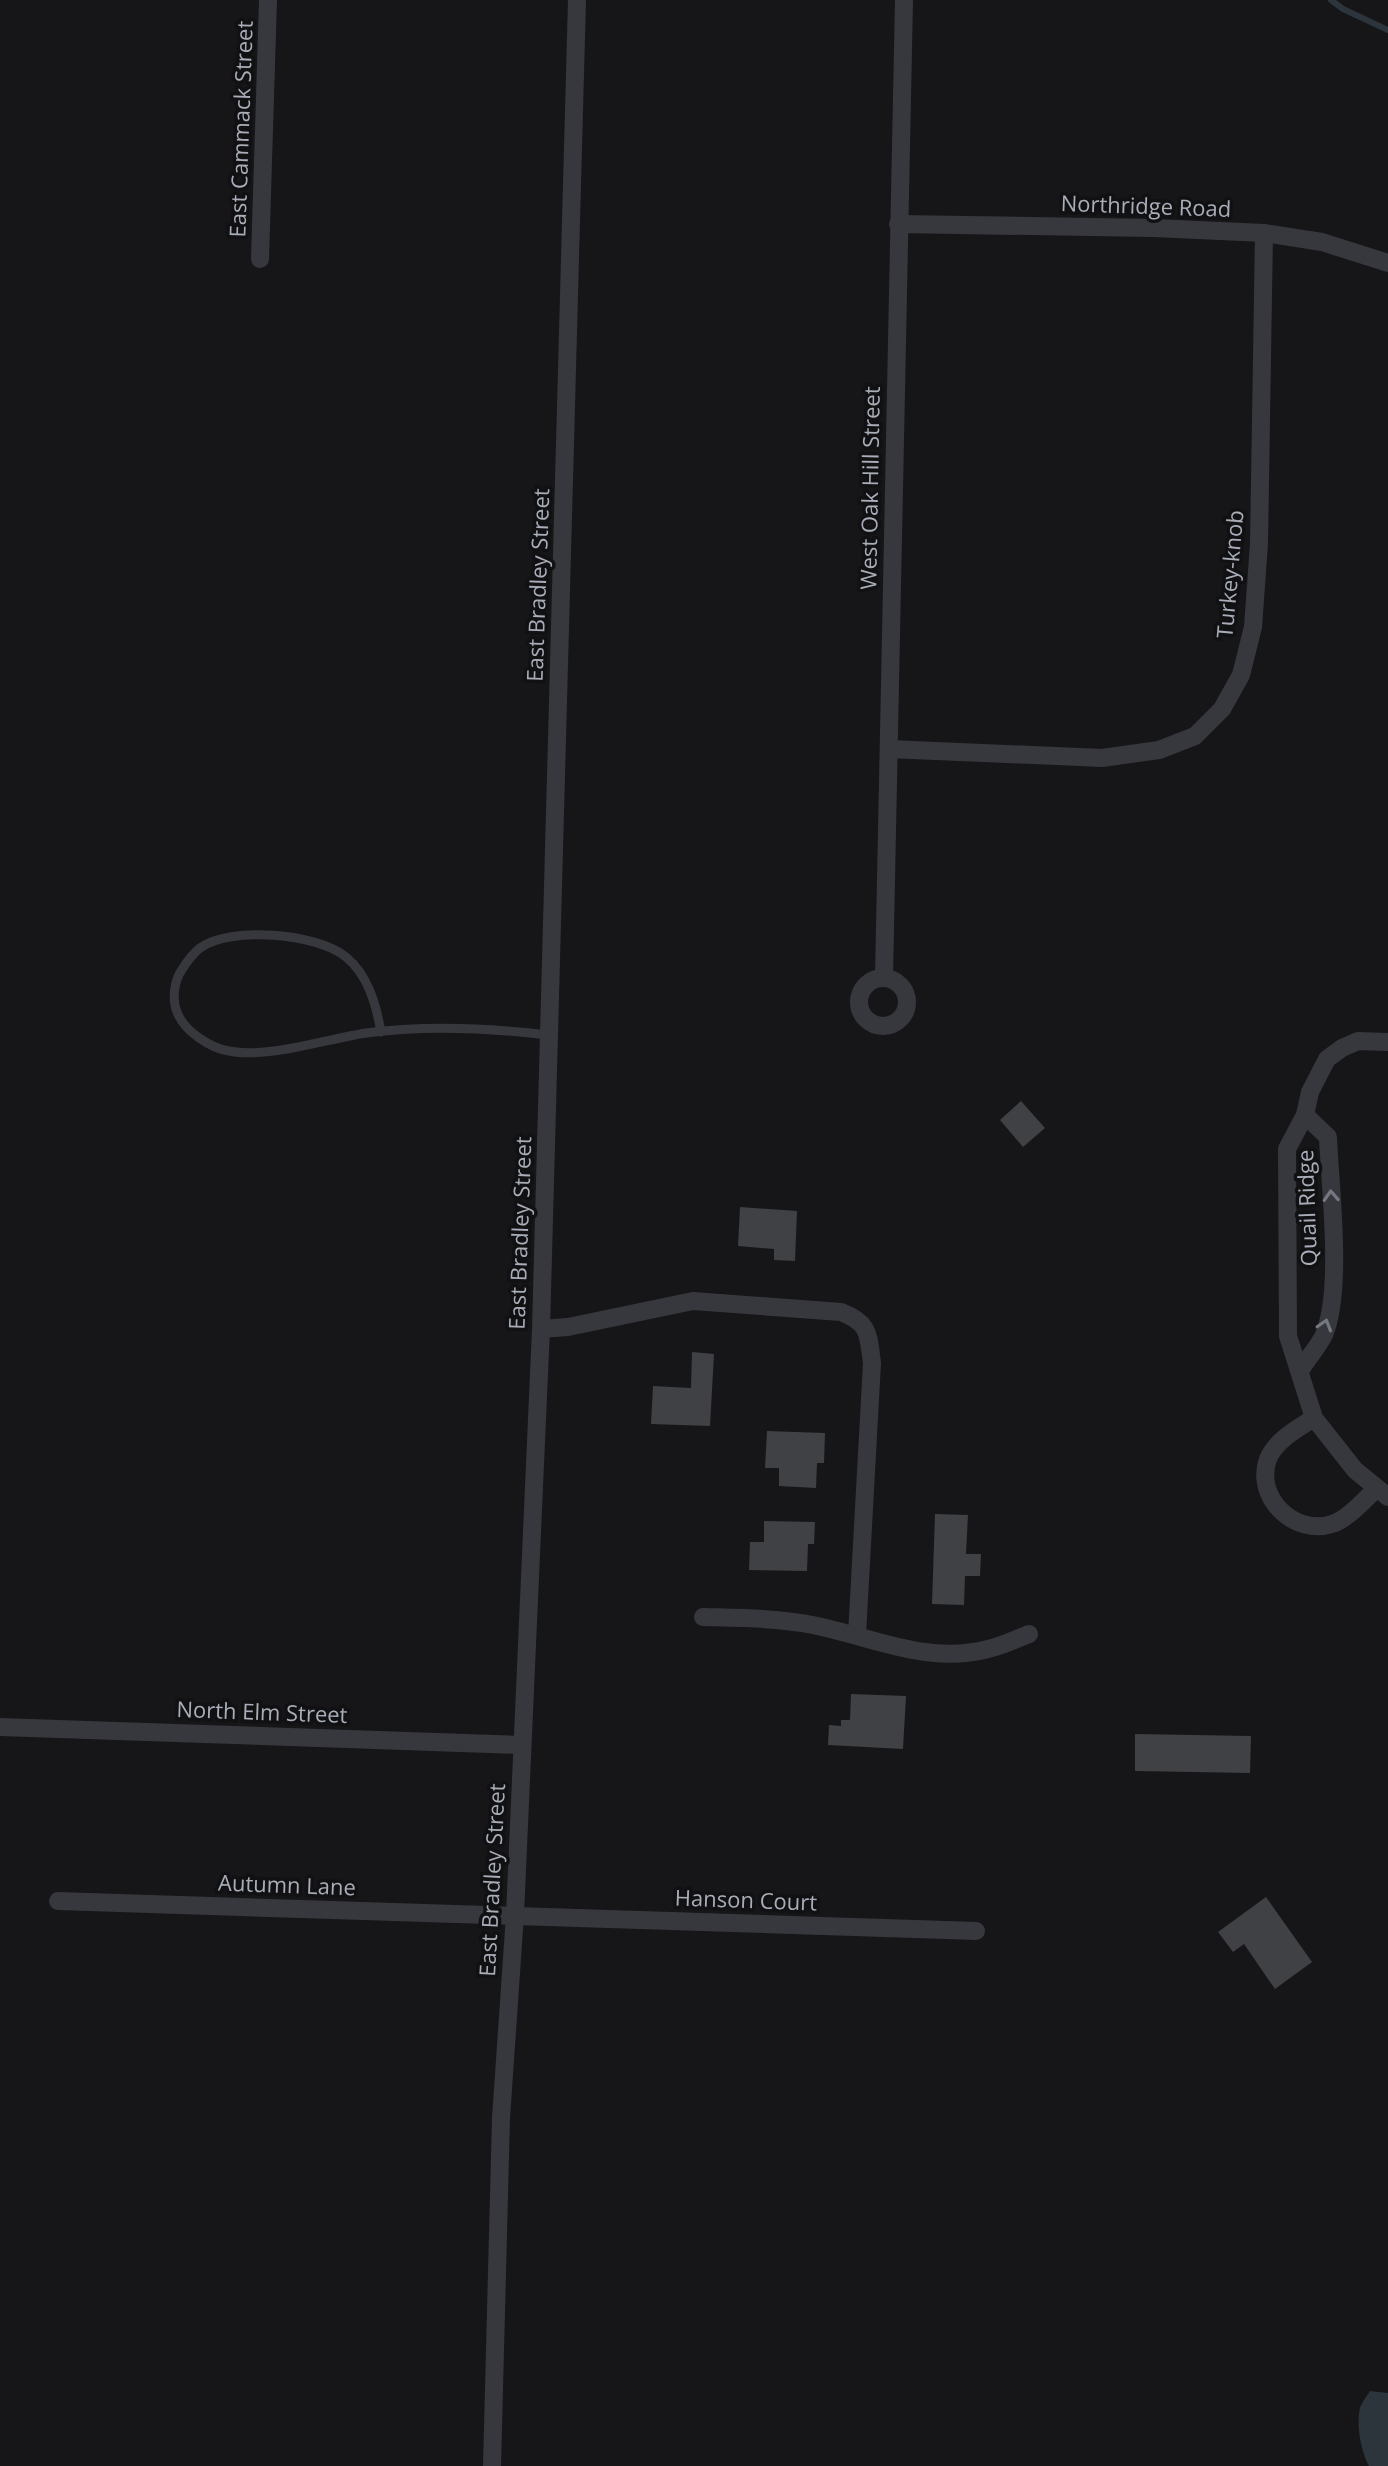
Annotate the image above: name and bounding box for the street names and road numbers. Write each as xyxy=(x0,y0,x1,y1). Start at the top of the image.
street label: East Cammack Street xyxy=(221,20,259,238)
street label: Northridge Road xyxy=(1060,187,1232,223)
street label: West Oak Hill Street xyxy=(852,386,886,590)
street label: East Bradley Street xyxy=(519,488,555,682)
street label: Turkey-knob xyxy=(1208,509,1250,639)
street label: East Bradley Street xyxy=(501,1136,537,1330)
street label: Quail Ridge xyxy=(1289,1149,1323,1267)
street label: North Elm Street xyxy=(176,1693,348,1729)
street label: East Bradley Street xyxy=(471,1782,511,1977)
street label: Autumn Lane xyxy=(218,1867,356,1901)
street label: Hanson Court xyxy=(674,1882,818,1916)

